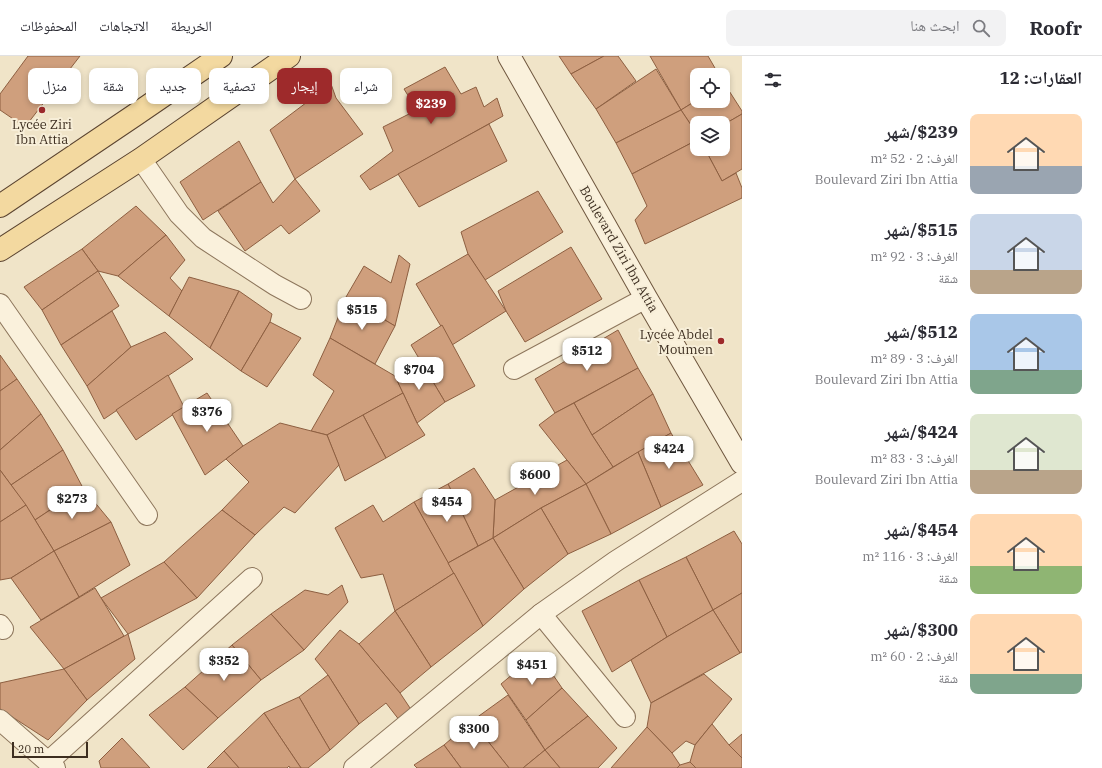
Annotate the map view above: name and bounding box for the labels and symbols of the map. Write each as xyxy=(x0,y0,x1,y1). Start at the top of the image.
pin: $239 xyxy=(407,91,455,125)
marker: Lycée Ziri Ibn Attia xyxy=(37,105,47,115)
place label: Lycée Ziri Ibn Attia xyxy=(12,116,72,148)
street label: Boulevard Ziri Ibn Attia xyxy=(576,183,662,315)
pin: $515 xyxy=(338,297,386,331)
place label: Lycée Abdel Moumen xyxy=(640,326,713,358)
marker: Lycée Abdel Moumen xyxy=(716,336,726,346)
pin: $512 xyxy=(563,338,611,372)
pin: $704 xyxy=(395,357,443,391)
pin: $376 xyxy=(183,399,231,433)
pin: $424 xyxy=(645,436,693,470)
pin: $600 xyxy=(511,462,559,496)
pin: $273 xyxy=(48,486,96,520)
pin: $454 xyxy=(423,489,471,523)
pin: $352 xyxy=(200,648,248,682)
pin: $451 xyxy=(508,652,556,686)
pin: $300 xyxy=(450,716,498,750)
scale bar xyxy=(12,740,88,759)

